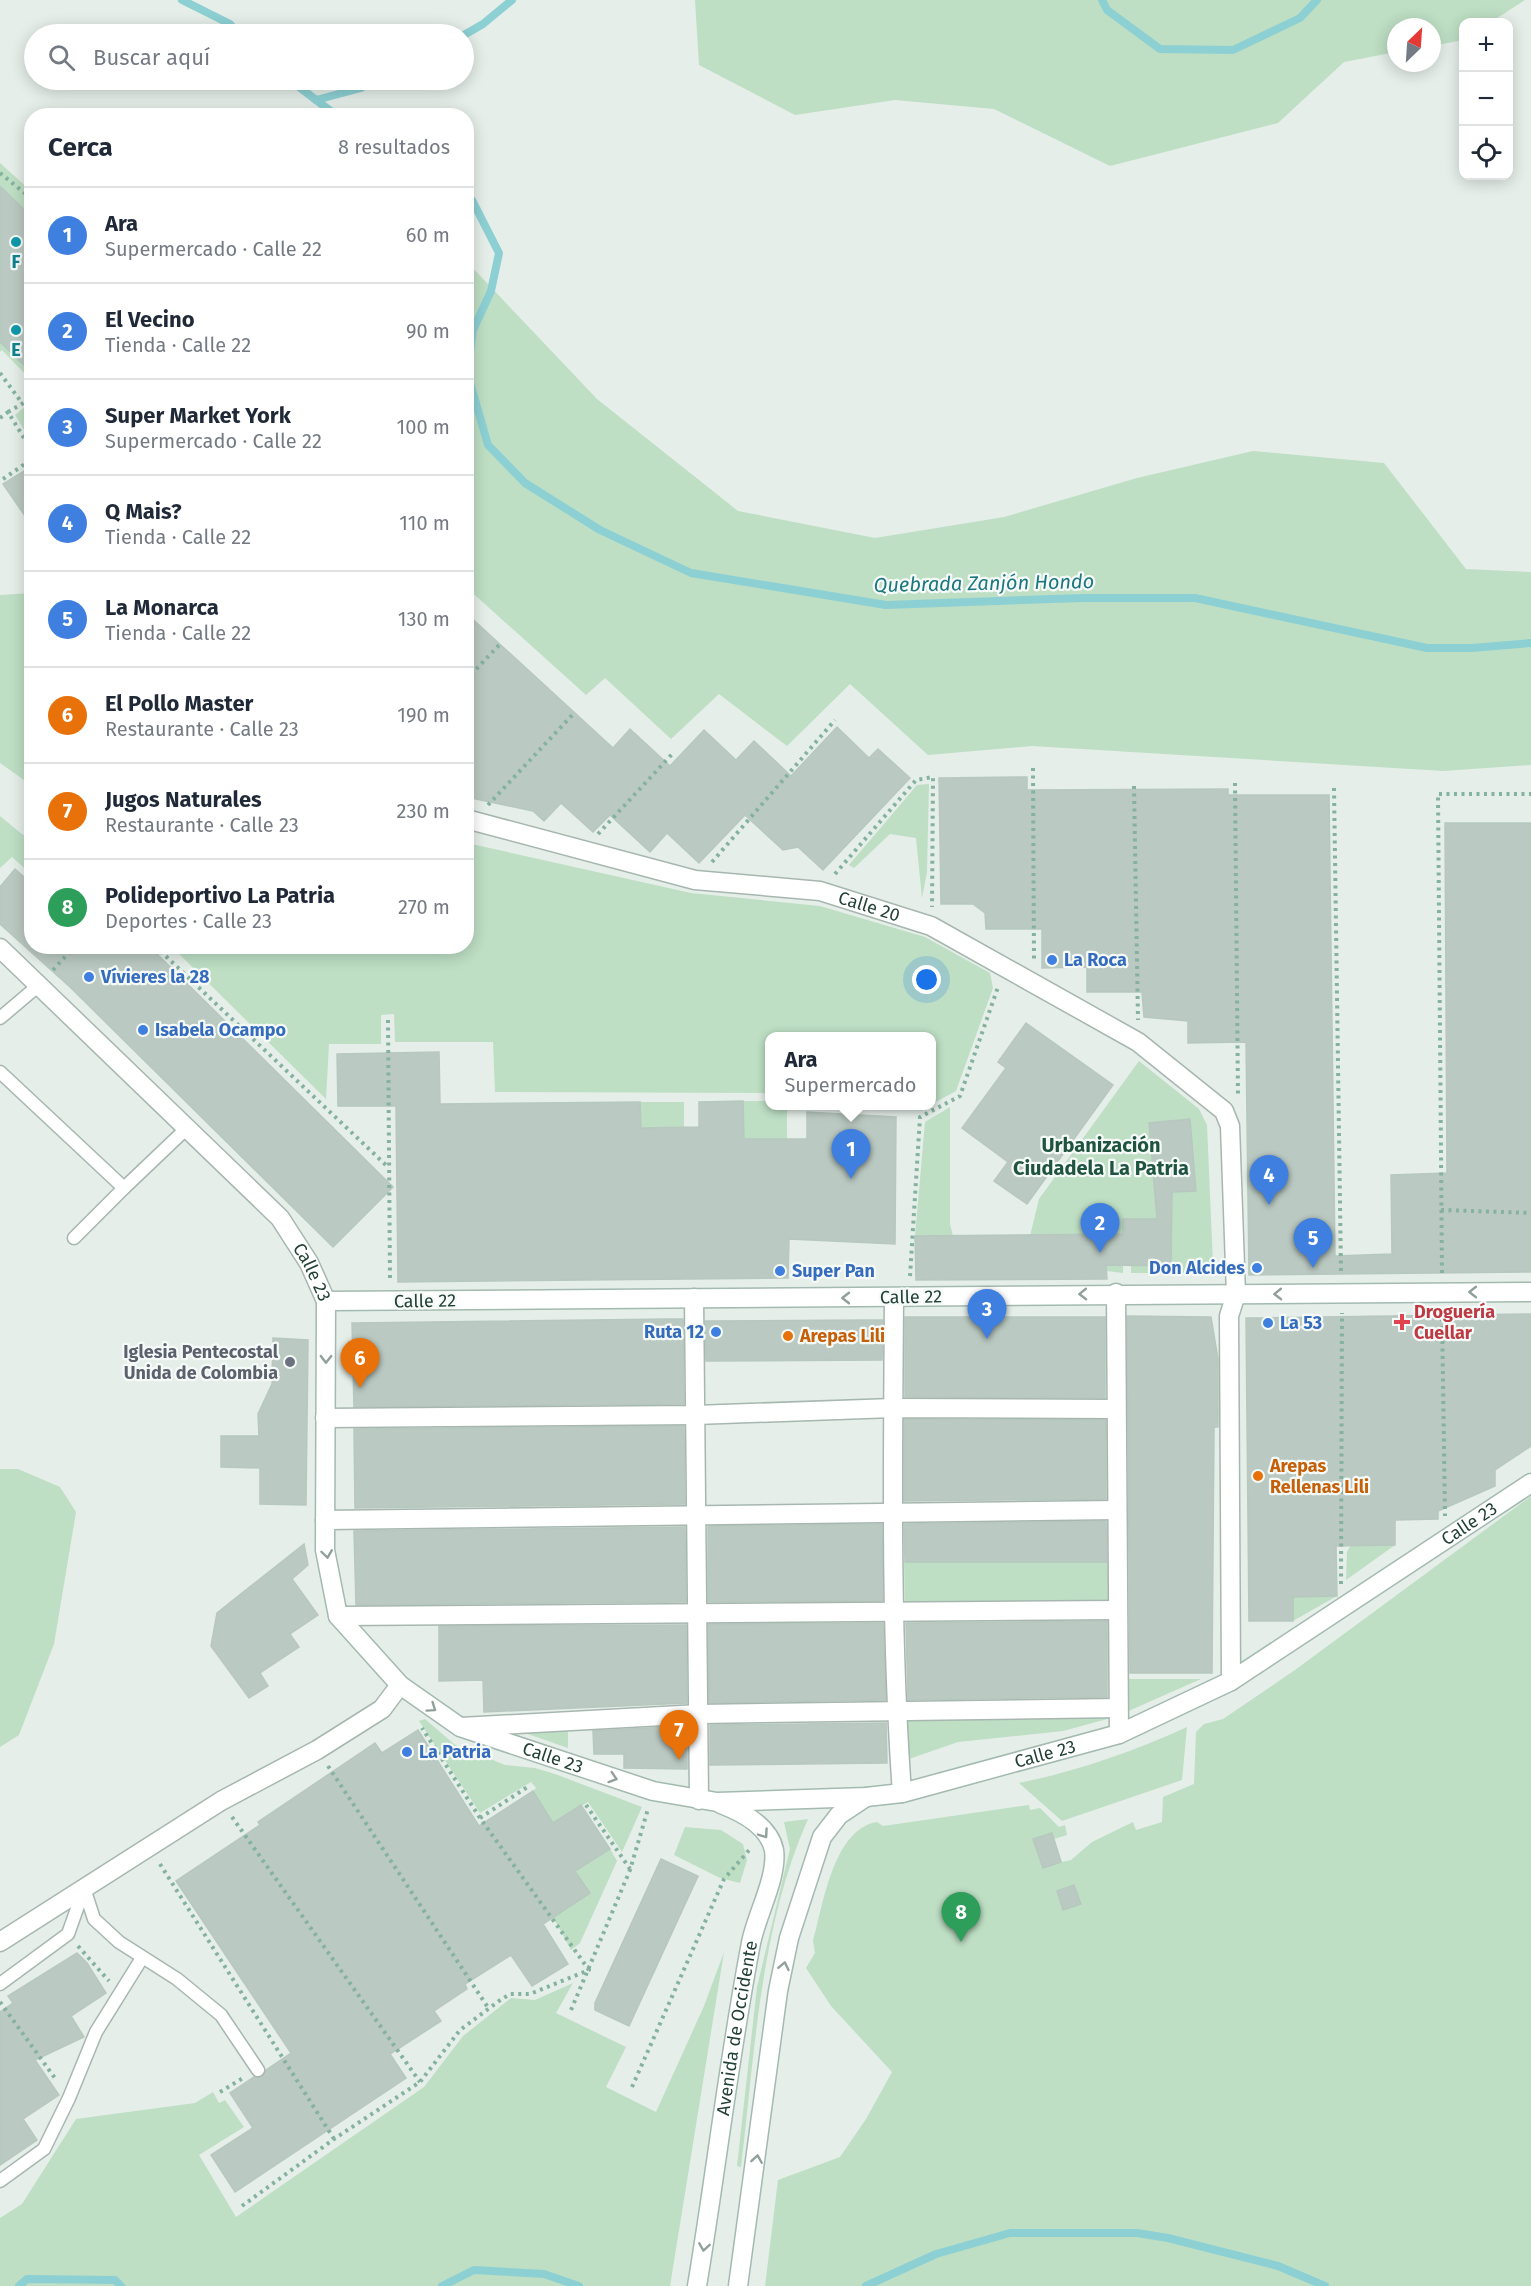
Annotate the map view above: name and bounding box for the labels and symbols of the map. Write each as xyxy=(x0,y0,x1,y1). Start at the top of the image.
north arrow xyxy=(1387,18,1441,72)
marker: F xyxy=(9,235,23,249)
place label: F xyxy=(12,251,21,273)
marker: E xyxy=(9,323,23,337)
place label: E xyxy=(11,339,21,361)
water label: Quebrada Zanjón Hondo xyxy=(874,569,1094,597)
street label: Calle 20 xyxy=(836,886,903,927)
place label: La Roca xyxy=(1064,949,1127,971)
marker: La Roca xyxy=(1045,953,1059,967)
your location xyxy=(912,965,941,994)
place label: Vívieres la 28 xyxy=(100,966,210,988)
marker: Vívieres la 28 xyxy=(82,970,96,984)
place label: Isabela Ocampo xyxy=(155,1019,286,1041)
marker: Isabela Ocampo xyxy=(136,1023,150,1037)
pin: 1 xyxy=(832,1130,870,1179)
district label: Urbanización Ciudadela La Patria xyxy=(1013,1133,1189,1180)
pin: 4 xyxy=(1250,1156,1288,1205)
pin: 2 xyxy=(1080,1204,1120,1253)
pin: 5 xyxy=(1294,1218,1332,1268)
street label: Calle 23 xyxy=(288,1239,336,1305)
place label: Don Alcides xyxy=(1149,1257,1245,1279)
place label: Super Pan xyxy=(792,1260,875,1282)
marker: Don Alcides xyxy=(1250,1261,1264,1275)
marker: Super Pan xyxy=(773,1264,787,1278)
street label: Calle 22 xyxy=(880,1285,942,1309)
one-way arrow xyxy=(1468,1286,1477,1298)
one-way arrow xyxy=(1078,1288,1087,1300)
one-way arrow xyxy=(1273,1288,1282,1300)
street label: Calle 22 xyxy=(394,1289,456,1313)
pin: 3 xyxy=(968,1290,1006,1339)
one-way arrow xyxy=(841,1292,850,1304)
place label: Droguería Cuellar xyxy=(1414,1301,1495,1344)
place label: La 53 xyxy=(1280,1312,1322,1334)
marker: Droguería Cuellar xyxy=(1395,1315,1409,1329)
marker: La 53 xyxy=(1261,1316,1275,1330)
place label: Ruta 12 xyxy=(644,1321,704,1343)
marker: Ruta 12 xyxy=(709,1325,723,1339)
place label: Arepas Lili xyxy=(799,1325,885,1347)
marker: Arepas Lili xyxy=(781,1329,795,1343)
pin: 6 xyxy=(340,1338,380,1388)
place label: Iglesia Pentecostal Unida de Colombia xyxy=(123,1341,279,1384)
marker: Iglesia Pentecostal Unida de Colombia xyxy=(283,1355,297,1369)
one-way arrow xyxy=(320,1355,332,1364)
place label: Arepas Rellenas Lili xyxy=(1269,1455,1369,1498)
marker: Arepas Rellenas Lili xyxy=(1251,1469,1265,1483)
street label: Calle 23 xyxy=(1437,1497,1501,1550)
one-way arrow xyxy=(320,1550,332,1559)
one-way arrow xyxy=(426,1701,437,1712)
pin: 7 xyxy=(660,1710,698,1760)
street label: Calle 23 xyxy=(1012,1735,1078,1773)
street label: Calle 23 xyxy=(520,1737,586,1778)
place label: La Patria xyxy=(419,1741,491,1763)
marker: La Patria xyxy=(400,1745,414,1759)
one-way arrow xyxy=(607,1771,618,1783)
one-way arrow xyxy=(757,1827,768,1838)
pin: 8 xyxy=(942,1892,980,1942)
street label: Avenida de Occidente xyxy=(712,1939,762,2117)
one-way arrow xyxy=(776,1961,789,1971)
one-way arrow xyxy=(751,2154,763,2163)
one-way arrow xyxy=(698,2242,711,2252)

